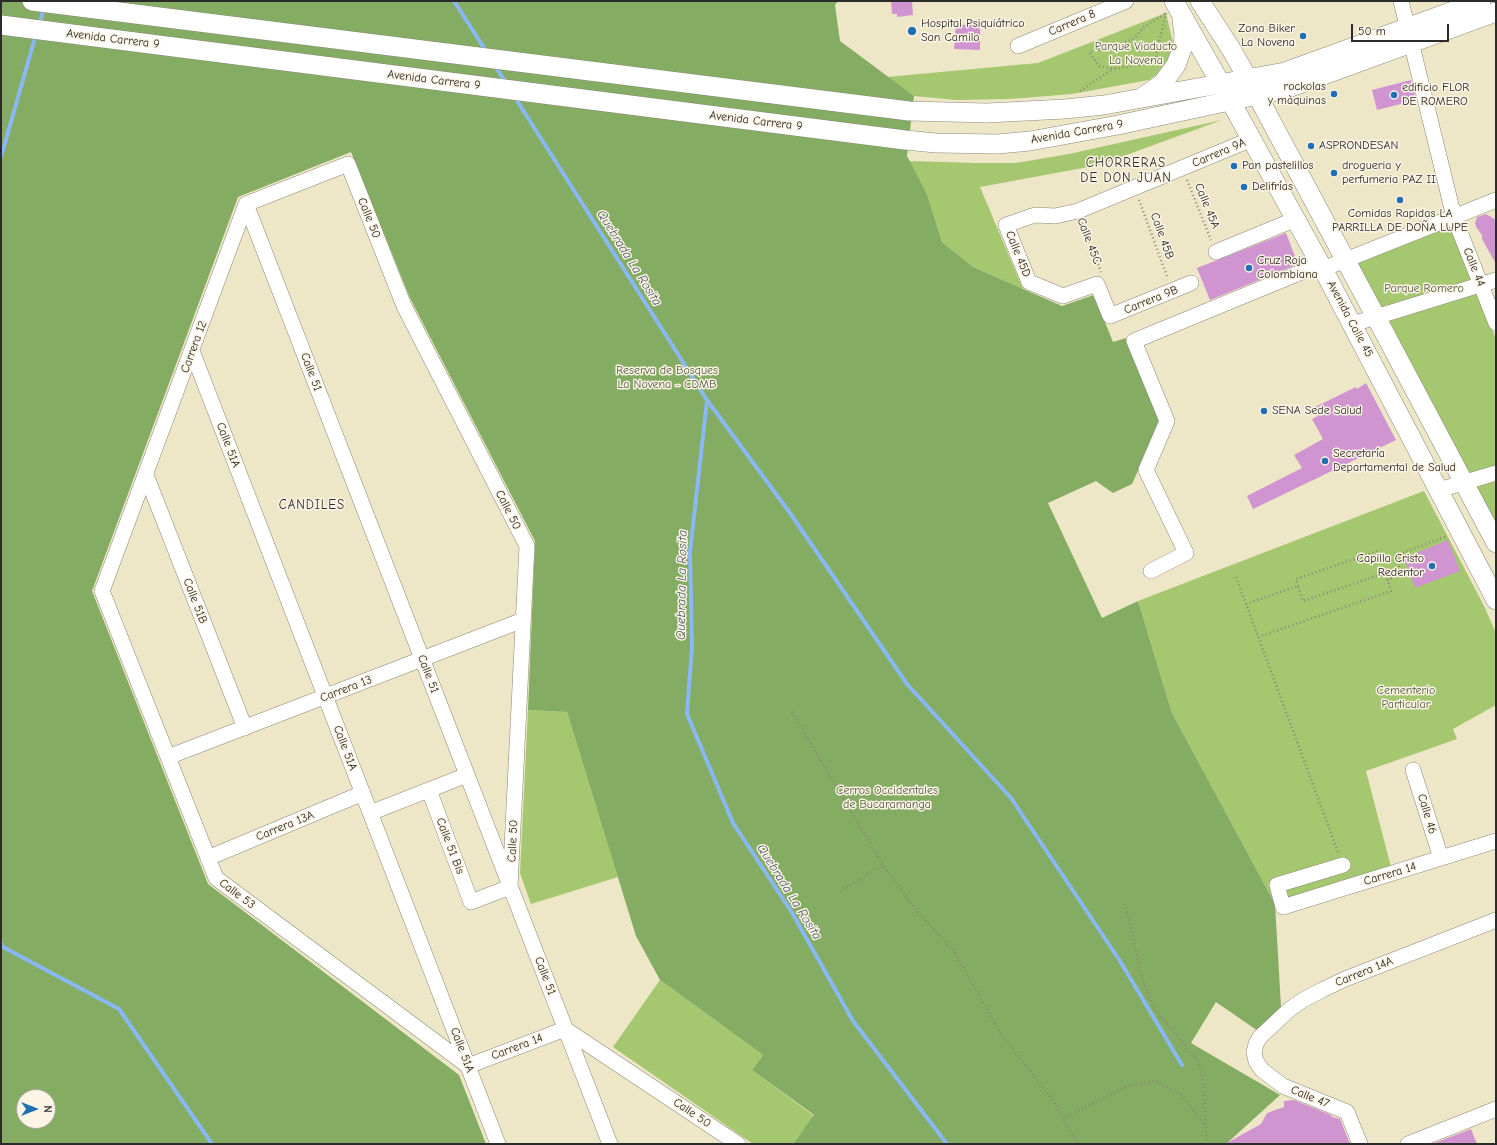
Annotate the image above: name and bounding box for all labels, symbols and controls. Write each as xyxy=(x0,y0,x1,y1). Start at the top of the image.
street label: Carrera 8 xyxy=(1046,7,1098,39)
scale bar xyxy=(1353,16,1451,42)
place label: Hospital Psiquiátrico San Camilo xyxy=(921,17,1025,45)
place label: Zona Biker La Novena xyxy=(1238,22,1295,50)
text: 50 m xyxy=(1358,24,1386,38)
marker: Hospital Psiquiátrico San Camilo xyxy=(906,25,918,37)
street label: Avenida Carrera 9 xyxy=(66,26,160,52)
marker: Zona Biker La Novena xyxy=(1298,31,1308,41)
park label: Parque Viaducto La Novena xyxy=(1095,40,1177,68)
street label: Avenida Carrera 9 xyxy=(387,67,481,93)
place label: rockolas y màquinas xyxy=(1268,80,1326,108)
place label: edificio FLOR DE ROMERO xyxy=(1402,81,1469,109)
marker: rockolas y màquinas xyxy=(1329,89,1339,99)
marker: edificio FLOR DE ROMERO xyxy=(1389,90,1399,100)
street label: Avenida Carrera 9 xyxy=(709,108,803,134)
street label: Avenida Carrera 9 xyxy=(1030,117,1124,147)
street label: Carrera 9A xyxy=(1190,135,1248,171)
place label: ASPRONDESAN xyxy=(1319,139,1398,153)
marker: ASPRONDESAN xyxy=(1306,141,1316,151)
district label: CHORRERAS DE DON JUAN xyxy=(1080,155,1172,186)
place label: Pan pastelillos xyxy=(1242,159,1314,173)
place label: drogueria y perfumeria PAZ II xyxy=(1342,159,1436,187)
marker: Pan pastelillos xyxy=(1229,161,1239,171)
marker: drogueria y perfumeria PAZ II xyxy=(1329,168,1339,178)
place label: Delifrías xyxy=(1252,180,1293,194)
street label: Calle 45A xyxy=(1191,181,1223,231)
marker: Delifrías xyxy=(1239,182,1249,192)
marker: Comidas Rapidas LA PARRILLA DE DOÑA LUPE xyxy=(1395,195,1405,205)
street label: Calle 50 xyxy=(354,196,384,240)
water label: Quebrada La Rosita xyxy=(593,207,665,309)
place label: Comidas Rapidas LA PARRILLA DE DOÑA LUPE xyxy=(1332,207,1468,235)
street label: Calle 45B xyxy=(1147,211,1177,261)
street label: Calle 45C xyxy=(1074,216,1104,266)
street label: Calle 45D xyxy=(1002,229,1034,279)
street label: Calle 44 xyxy=(1460,246,1488,288)
place label: Cruz Roja Colombiana xyxy=(1257,254,1318,282)
marker: Cruz Roja Colombiana xyxy=(1244,263,1254,273)
street label: Avenida Calle 45 xyxy=(1324,278,1376,360)
park label: Parque Romero xyxy=(1384,282,1464,296)
street label: Carrera 9B xyxy=(1122,283,1180,317)
street label: Carrera 12 xyxy=(178,319,210,375)
street label: Calle 51 xyxy=(297,351,325,393)
park label: Reserva de Bosques La Novena - CDMB xyxy=(616,364,718,392)
place label: SENA Sede Salud xyxy=(1272,404,1362,418)
marker: SENA Sede Salud xyxy=(1259,406,1269,416)
street label: Calle 51A xyxy=(213,420,243,470)
place label: Secretaría Departamental de Salud xyxy=(1333,447,1456,475)
marker: Secretaría Departamental de Salud xyxy=(1320,456,1330,466)
street label: Calle 50 xyxy=(492,488,524,532)
district label: CANDILES xyxy=(279,497,345,513)
water label: Quebrada La Rosita xyxy=(673,530,691,640)
place label: Capilla Cristo Redentor xyxy=(1357,552,1424,580)
marker: Capilla Cristo Redentor xyxy=(1427,561,1437,571)
street label: Calle 51B xyxy=(180,576,210,626)
street label: Calle 51 xyxy=(414,653,442,695)
street label: Carrera 13 xyxy=(318,673,374,705)
park label: Cementerio Particular xyxy=(1377,684,1435,712)
street label: Calle 51A xyxy=(330,723,360,773)
park label: Cerros Occidentales de Bucaramanga xyxy=(836,784,938,812)
street label: Calle 46 xyxy=(1414,792,1440,836)
street label: Carrera 13A xyxy=(254,808,316,844)
street label: Calle 51 Bis xyxy=(433,816,467,876)
street label: Calle 50 xyxy=(505,819,521,863)
water label: Quebrada La Rosita xyxy=(753,841,825,943)
street label: Carrera 14 xyxy=(1362,859,1418,889)
street label: Calle 53 xyxy=(216,876,258,912)
street label: Carrera 14A xyxy=(1333,954,1395,990)
street label: Calle 51 xyxy=(531,955,559,997)
street label: Calle 51A xyxy=(447,1025,477,1075)
street label: Carrera 14 xyxy=(489,1031,545,1063)
street label: Calle 47 xyxy=(1289,1083,1331,1111)
north arrow xyxy=(16,1089,56,1129)
street label: Calle 50 xyxy=(670,1095,714,1131)
text: N xyxy=(41,1105,54,1113)

